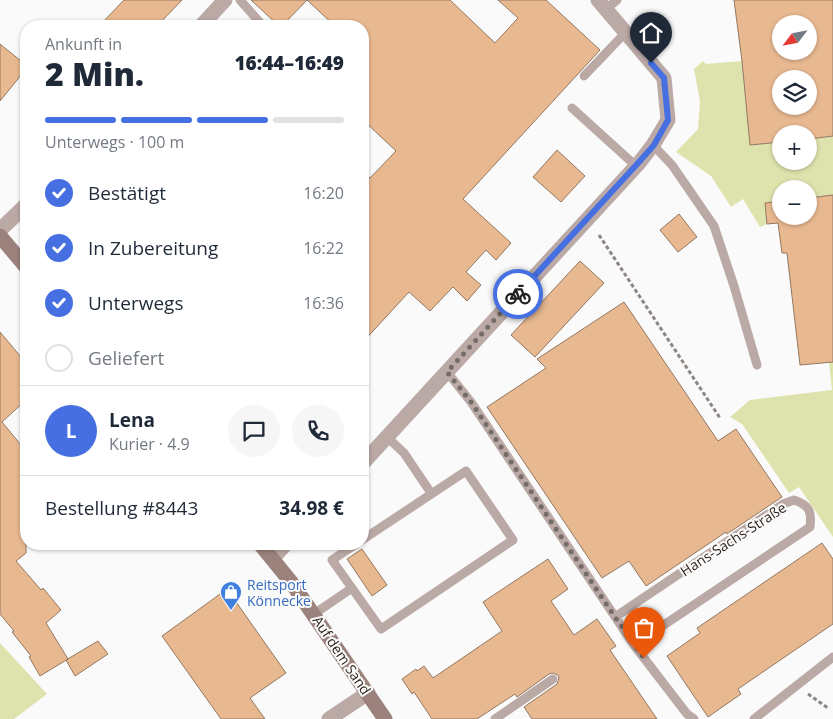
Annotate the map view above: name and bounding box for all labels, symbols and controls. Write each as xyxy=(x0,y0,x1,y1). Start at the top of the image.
pin xyxy=(630,12,672,63)
north arrow xyxy=(772,15,818,60)
map controls xyxy=(772,15,817,225)
icon: home xyxy=(637,19,665,47)
text: Ankunft in xyxy=(45,33,122,55)
text: 16:44–16:49 xyxy=(234,50,344,76)
text: 2 Min. xyxy=(45,52,144,95)
button: layers xyxy=(772,70,817,115)
button: + xyxy=(772,125,817,170)
text: Unterwegs · 100 m xyxy=(45,131,184,153)
icon: check xyxy=(45,179,73,207)
text: Bestätigt xyxy=(88,180,166,206)
button: − xyxy=(772,180,817,225)
text: 16:20 xyxy=(303,182,344,204)
icon: check xyxy=(45,234,73,262)
text: In Zubereitung xyxy=(88,235,218,261)
text: 16:22 xyxy=(303,237,344,259)
courier xyxy=(493,269,543,319)
icon: bike xyxy=(504,280,532,308)
icon: check xyxy=(45,289,73,317)
text: Unterwegs xyxy=(88,290,183,316)
text: 16:36 xyxy=(303,292,344,314)
text: Geliefert xyxy=(88,345,164,371)
button: chat xyxy=(228,405,280,457)
button: phone xyxy=(292,405,344,457)
text: Lena xyxy=(109,407,155,433)
text: L xyxy=(66,418,76,444)
text: Kurier · 4.9 xyxy=(109,433,190,455)
text: Bestellung #8443 xyxy=(45,495,198,521)
text: 34.98 € xyxy=(279,495,344,521)
street label: Hans-Sachs-Straße xyxy=(676,498,790,580)
place label: Reitsport Könnecke xyxy=(247,575,311,610)
shop icon: Reitsport Könnecke xyxy=(219,580,243,611)
pin xyxy=(623,607,665,658)
street label: Auf dem Sand xyxy=(309,612,375,698)
icon: bag xyxy=(630,614,658,642)

